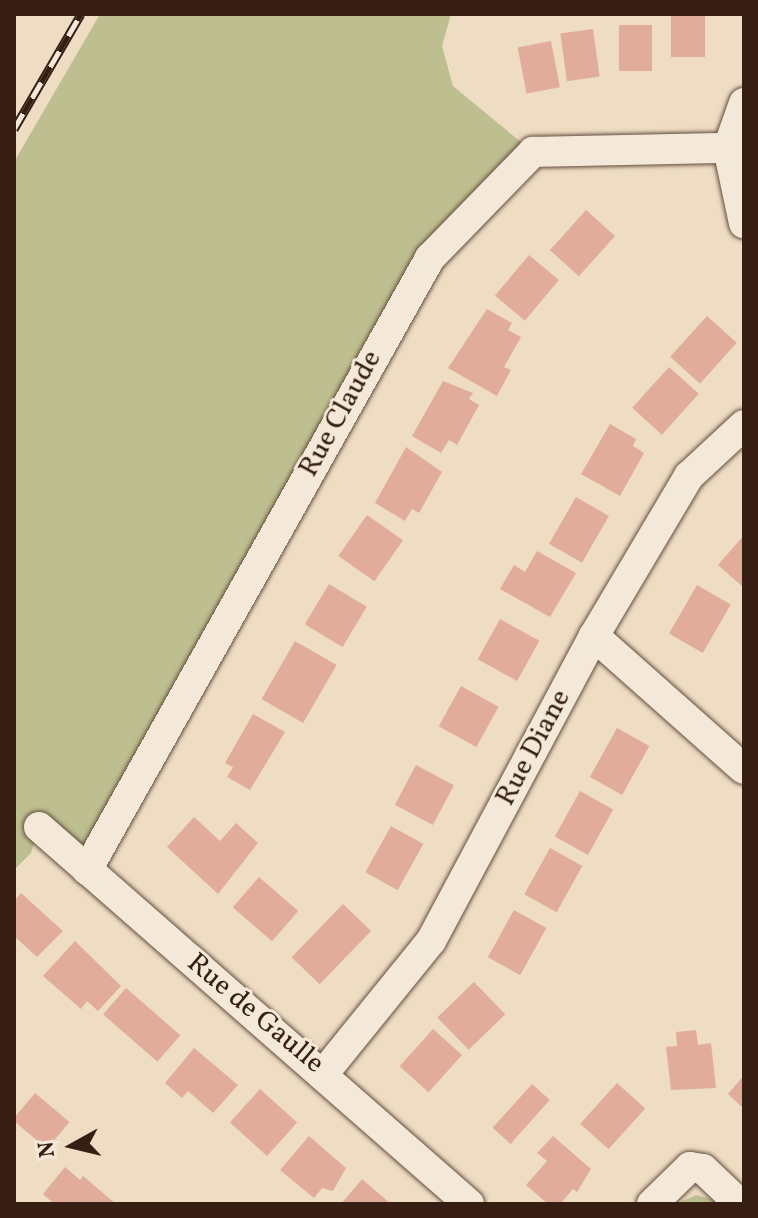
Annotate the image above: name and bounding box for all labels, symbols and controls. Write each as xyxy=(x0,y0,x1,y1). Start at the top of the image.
street label: Rue Claude xyxy=(293,345,389,483)
street label: Rue Diane xyxy=(489,684,579,812)
street label: Rue de Gaulle xyxy=(180,947,330,1081)
north arrow xyxy=(32,1106,112,1186)
text: N xyxy=(31,1139,64,1159)

